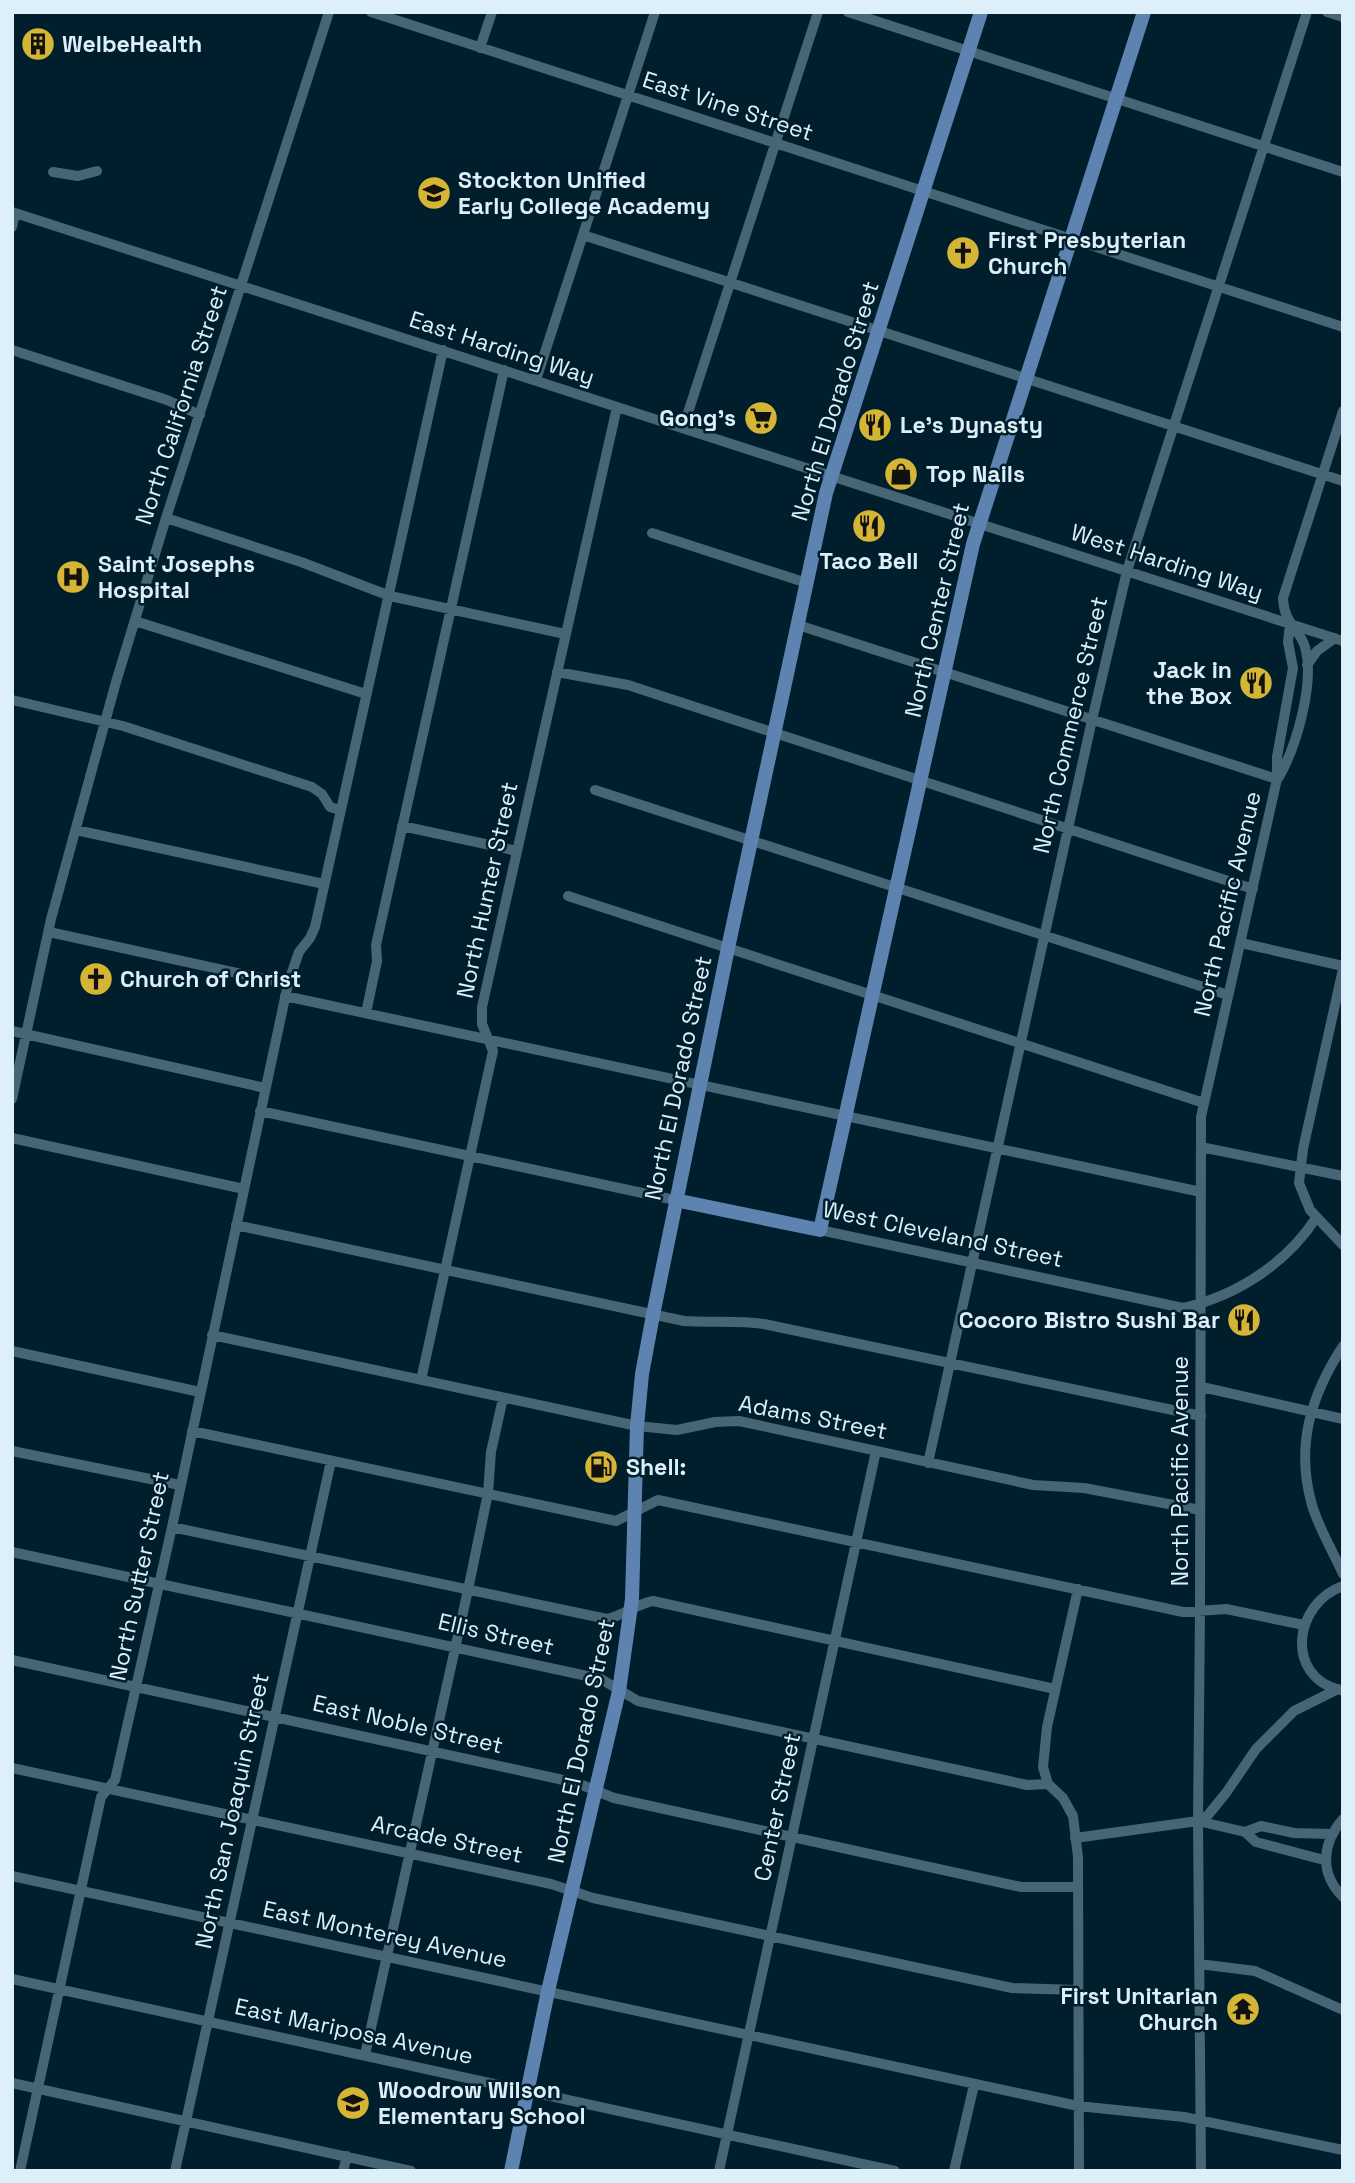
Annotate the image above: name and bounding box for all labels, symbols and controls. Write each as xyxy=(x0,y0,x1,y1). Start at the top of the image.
building icon: WelbeHealth xyxy=(19,25,57,63)
place label: WelbeHealth xyxy=(62,29,202,59)
street label: East Vine Street xyxy=(639,64,817,148)
place label: Stockton Unified Early College Academy xyxy=(458,165,710,221)
school or university icon: Stockton Unified Early College Academy xyxy=(415,174,453,212)
place label: First Presbyterian Church xyxy=(988,225,1186,281)
church icon: First Presbyterian Church xyxy=(944,234,982,272)
street label: North El Dorado Street xyxy=(784,277,886,525)
street label: North California Street xyxy=(128,282,234,528)
street label: East Harding Way xyxy=(406,304,598,392)
supermarket icon: Gong's xyxy=(742,399,780,437)
place label: Gong's xyxy=(659,403,736,433)
restaurant icon: Le's Dynasty xyxy=(856,406,894,444)
place label: Le's Dynasty xyxy=(900,410,1043,440)
shop icon: Top Nails xyxy=(882,455,920,493)
place label: Top Nails xyxy=(926,459,1025,489)
street label: North Center Street xyxy=(898,500,976,720)
restaurant icon: Taco Bell xyxy=(850,507,888,545)
street label: West Harding Way xyxy=(1067,517,1267,607)
place label: Taco Bell xyxy=(820,546,918,576)
place label: Saint Josephs Hospital xyxy=(98,549,255,605)
hospital icon: Saint Josephs Hospital xyxy=(54,558,92,596)
street label: North Commerce Street xyxy=(1026,594,1114,856)
place label: Jack in the Box xyxy=(1146,655,1232,711)
restaurant icon: Jack in the Box xyxy=(1237,664,1275,702)
street label: North Hunter Street xyxy=(449,779,525,1001)
street label: North Pacific Avenue xyxy=(1186,788,1268,1020)
street label: North El Dorado Street xyxy=(637,953,719,1203)
church icon: Church of Christ xyxy=(77,960,115,998)
place label: Church of Christ xyxy=(120,964,301,994)
street label: West Cleveland Street xyxy=(820,1194,1066,1274)
restaurant icon: Cocoro Bistro Sushi Bar xyxy=(1225,1301,1263,1339)
place label: Cocoro Bistro Sushi Bar xyxy=(959,1305,1220,1335)
street label: North Pacific Avenue xyxy=(1165,1356,1195,1586)
street label: Adams Street xyxy=(736,1388,890,1446)
fuel station icon: Shell: xyxy=(582,1448,620,1486)
place label: Shell: xyxy=(626,1452,686,1482)
street label: North Sutter Street xyxy=(102,1469,176,1683)
street label: Ellis Street xyxy=(435,1606,557,1662)
street label: North El Dorado Street xyxy=(540,1616,622,1866)
street label: North San Joaquin Street xyxy=(188,1670,276,1952)
street label: East Noble Street xyxy=(310,1688,506,1760)
street label: Center Street xyxy=(747,1730,807,1884)
street label: Arcade Street xyxy=(369,1808,525,1870)
street label: East Monterey Avenue xyxy=(260,1893,510,1975)
place label: First Unitarian Church xyxy=(1060,1981,1218,2037)
temple icon: First Unitarian Church xyxy=(1224,1990,1262,2028)
street label: East Mariposa Avenue xyxy=(232,1991,476,2071)
place label: Woodrow Wilson Elementary School xyxy=(378,2075,586,2131)
school or university icon: Woodrow Wilson Elementary School xyxy=(334,2084,372,2122)

